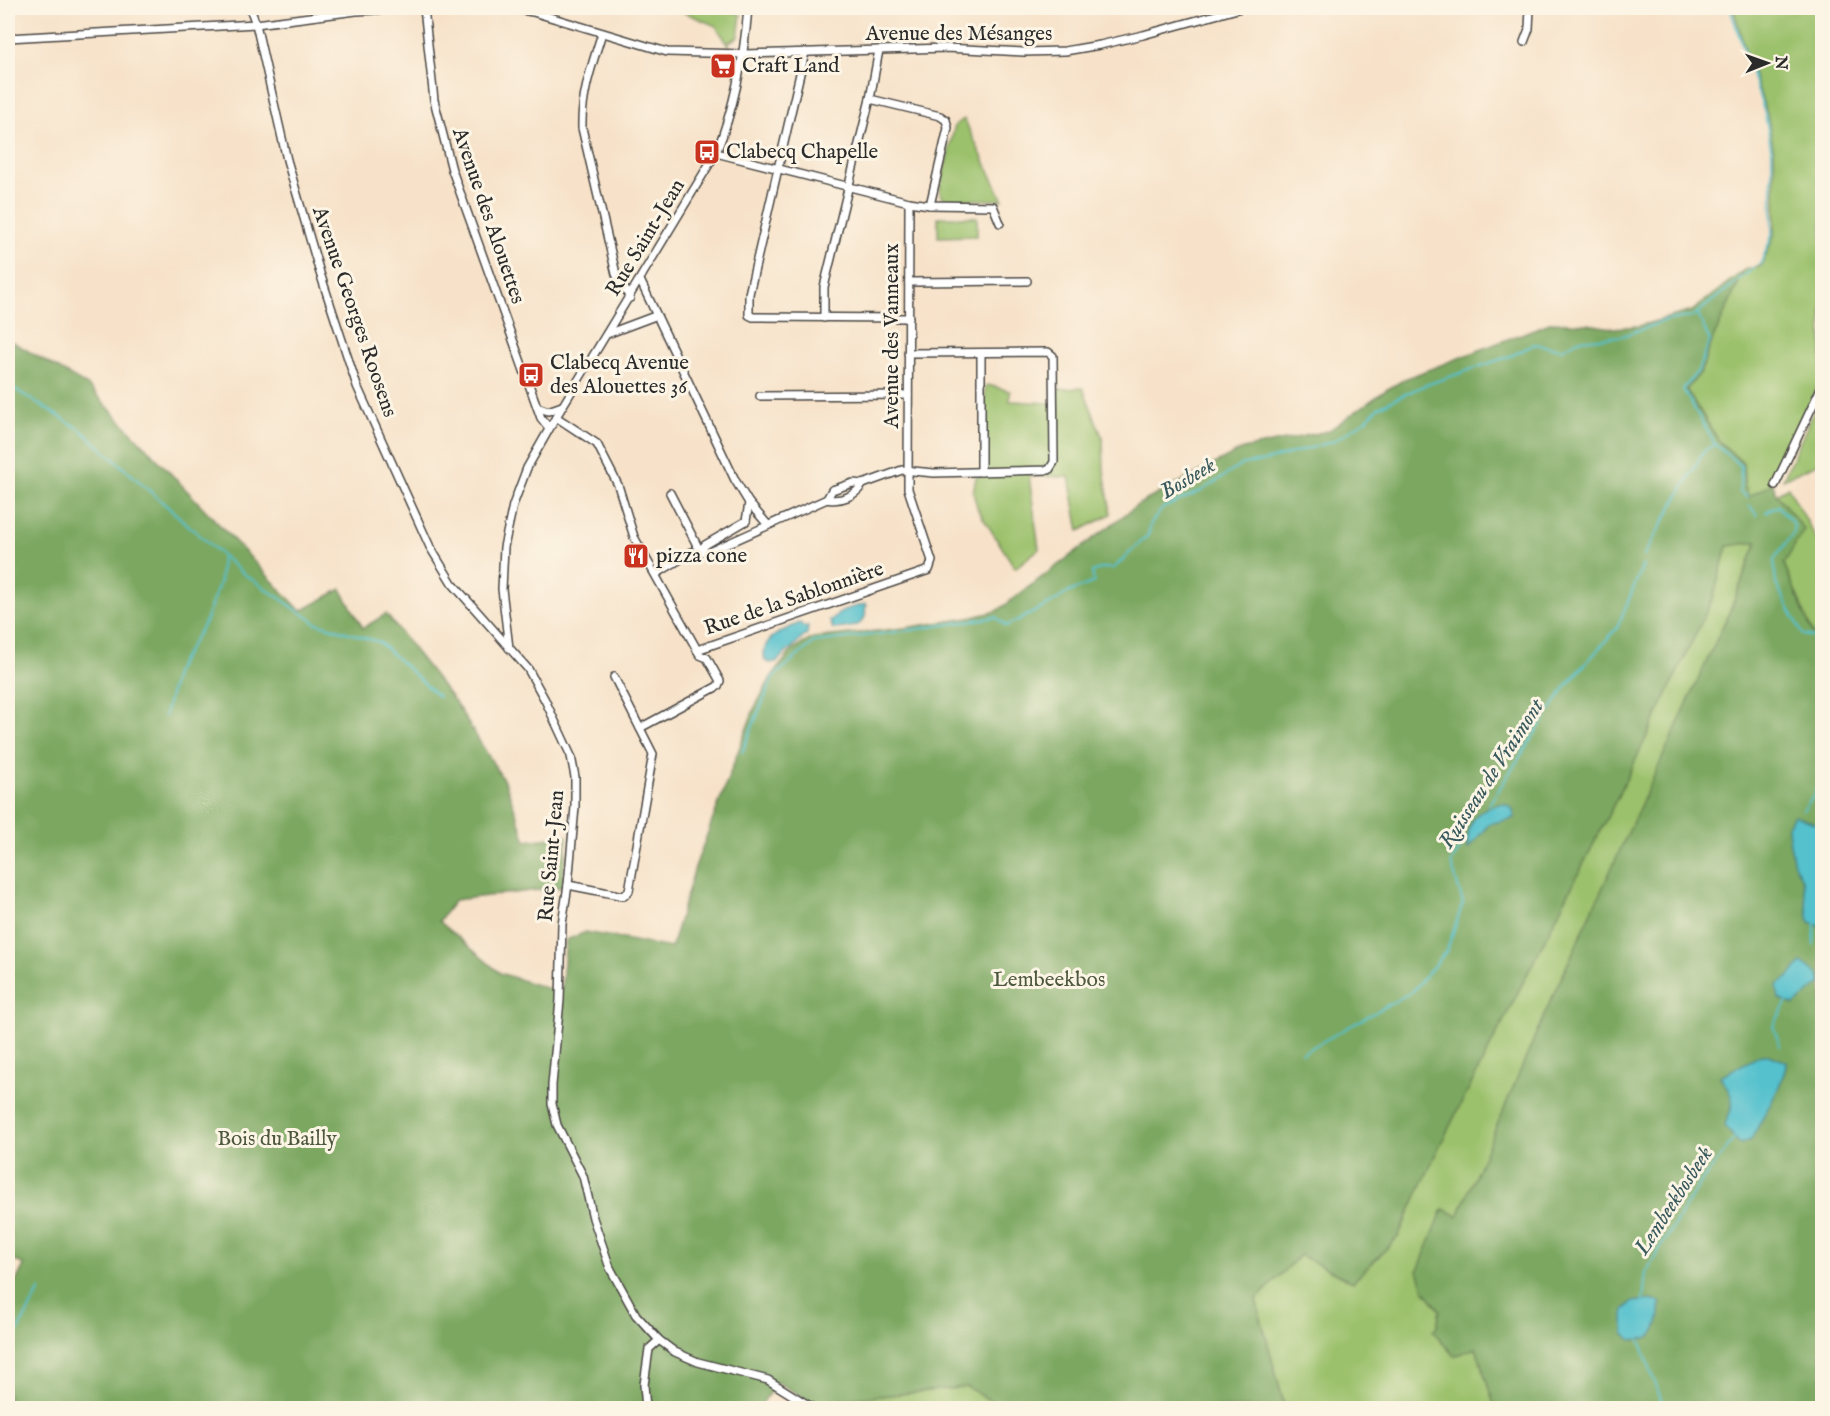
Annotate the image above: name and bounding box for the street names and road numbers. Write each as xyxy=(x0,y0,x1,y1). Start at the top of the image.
street label: Avenue des Mésanges xyxy=(865,21,1052,48)
street label: Avenue des Alouettes xyxy=(445,123,531,308)
street label: Rue Saint-Jean xyxy=(600,174,692,302)
street label: Avenue Georges Roosens xyxy=(305,202,403,421)
street label: Avenue des Vanneaux xyxy=(879,243,906,430)
street label: Rue de la Sablonnière xyxy=(700,555,888,642)
street label: Rue Saint-Jean xyxy=(533,789,571,923)

